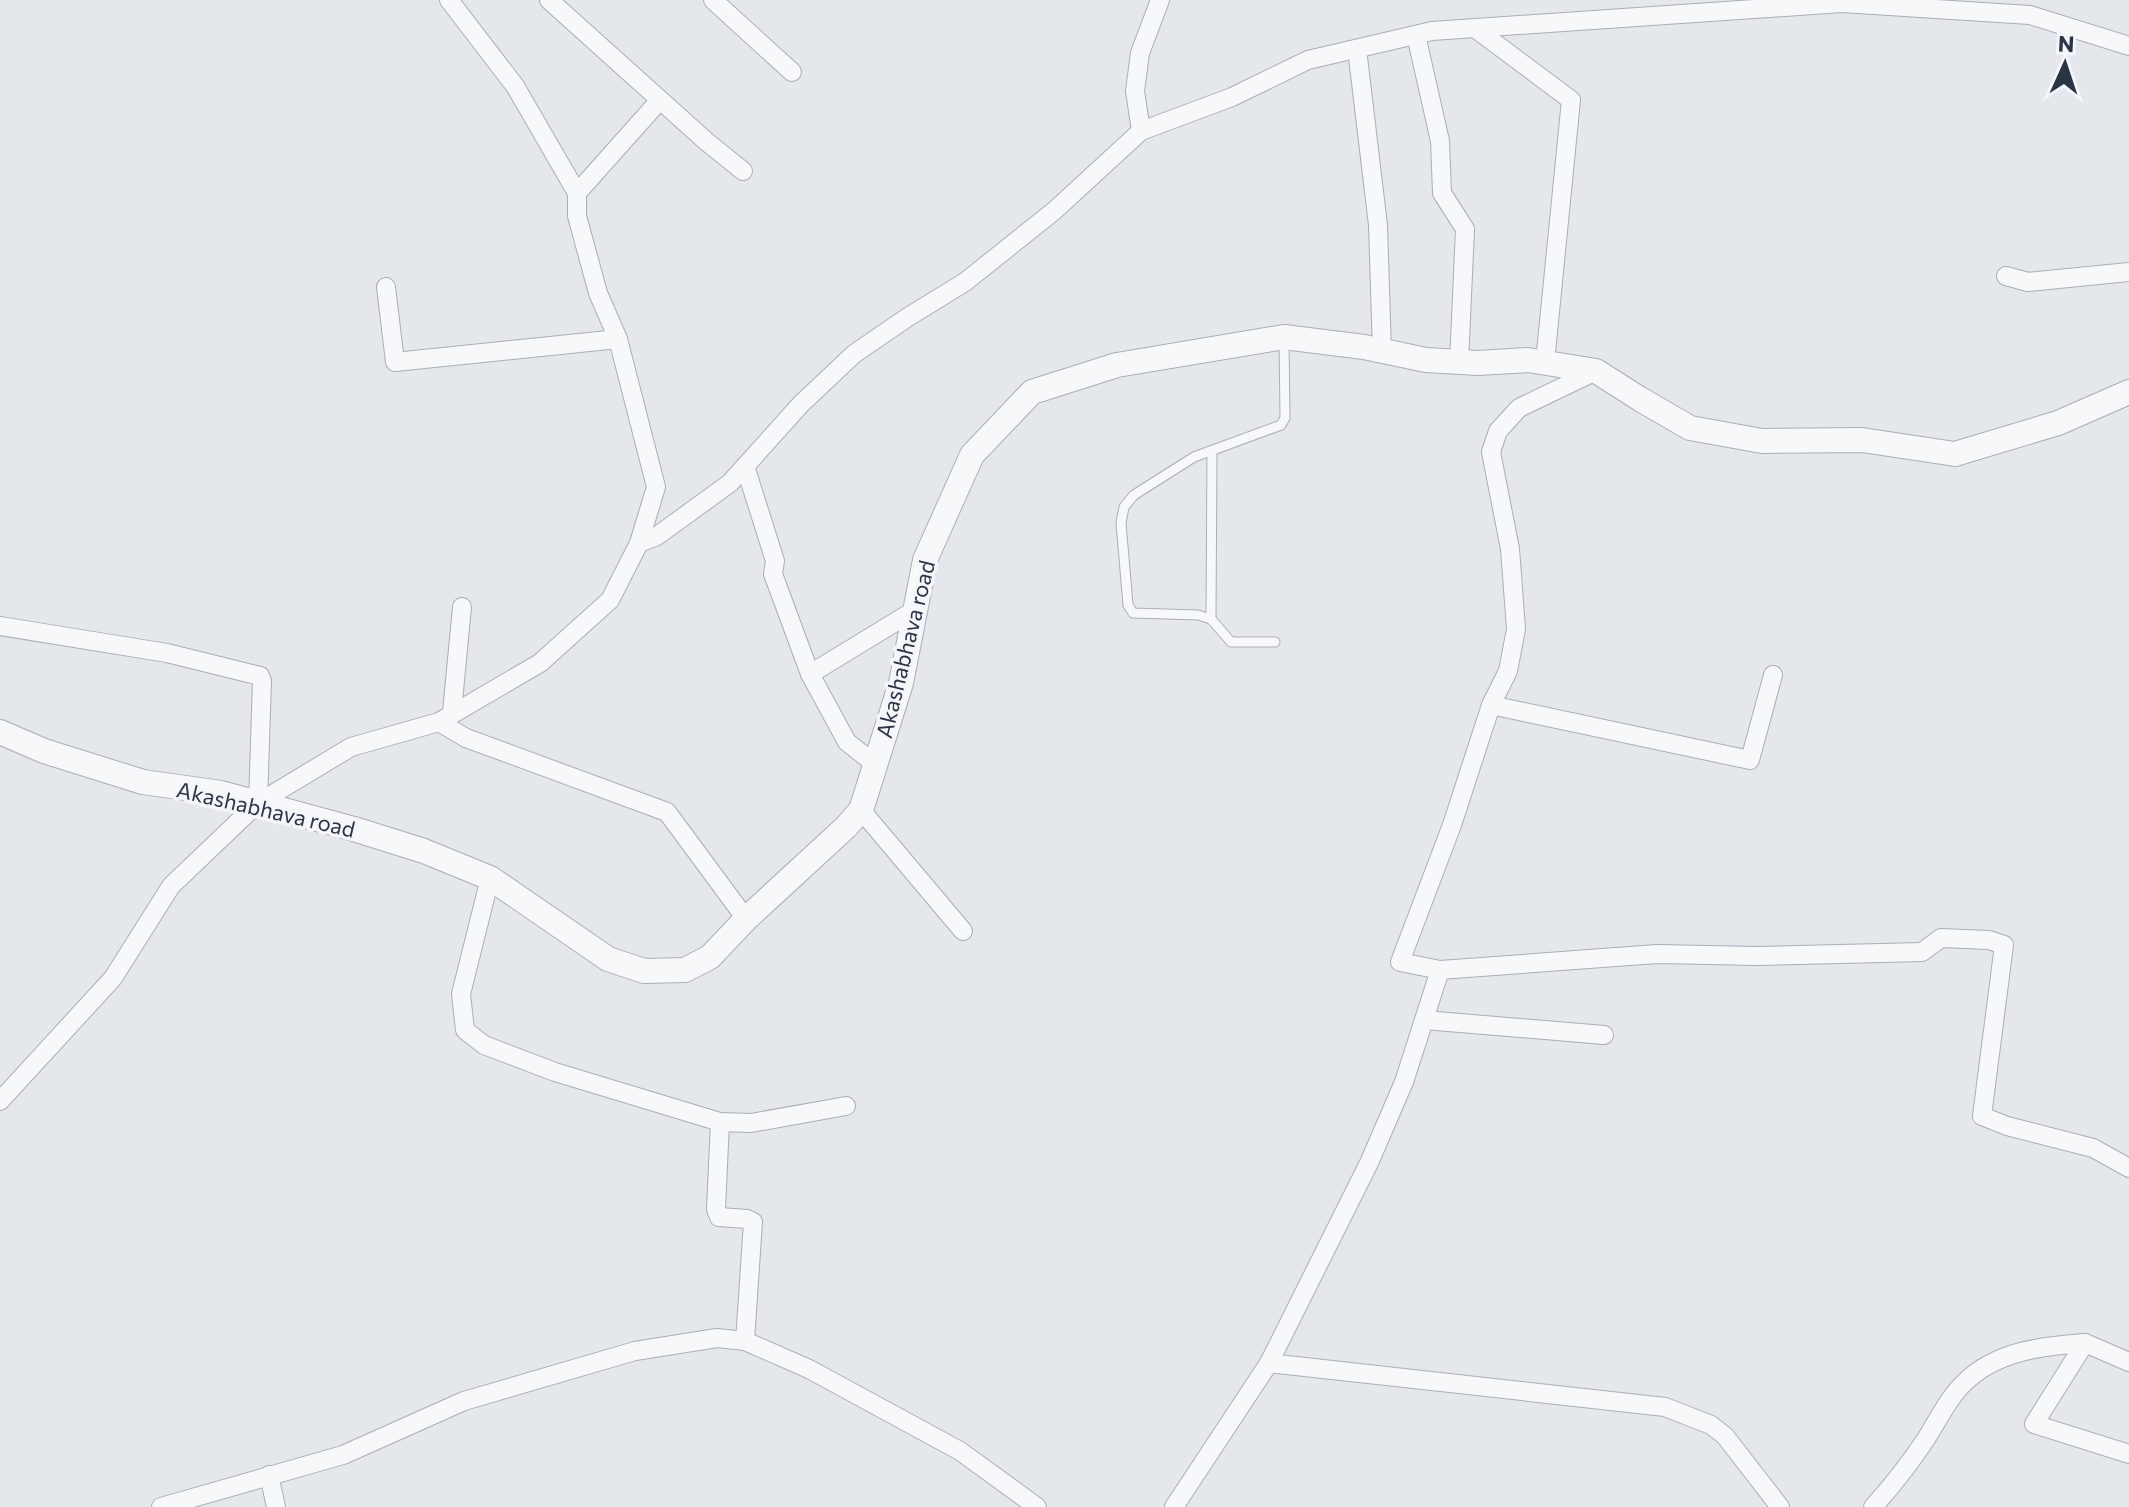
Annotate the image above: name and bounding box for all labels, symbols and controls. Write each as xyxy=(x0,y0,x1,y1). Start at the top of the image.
north arrow xyxy=(2025,24,2105,104)
text: N xyxy=(2057,30,2075,57)
street label: Akashabhava road xyxy=(870,557,940,741)
street label: Akashabhava road xyxy=(174,775,358,843)

